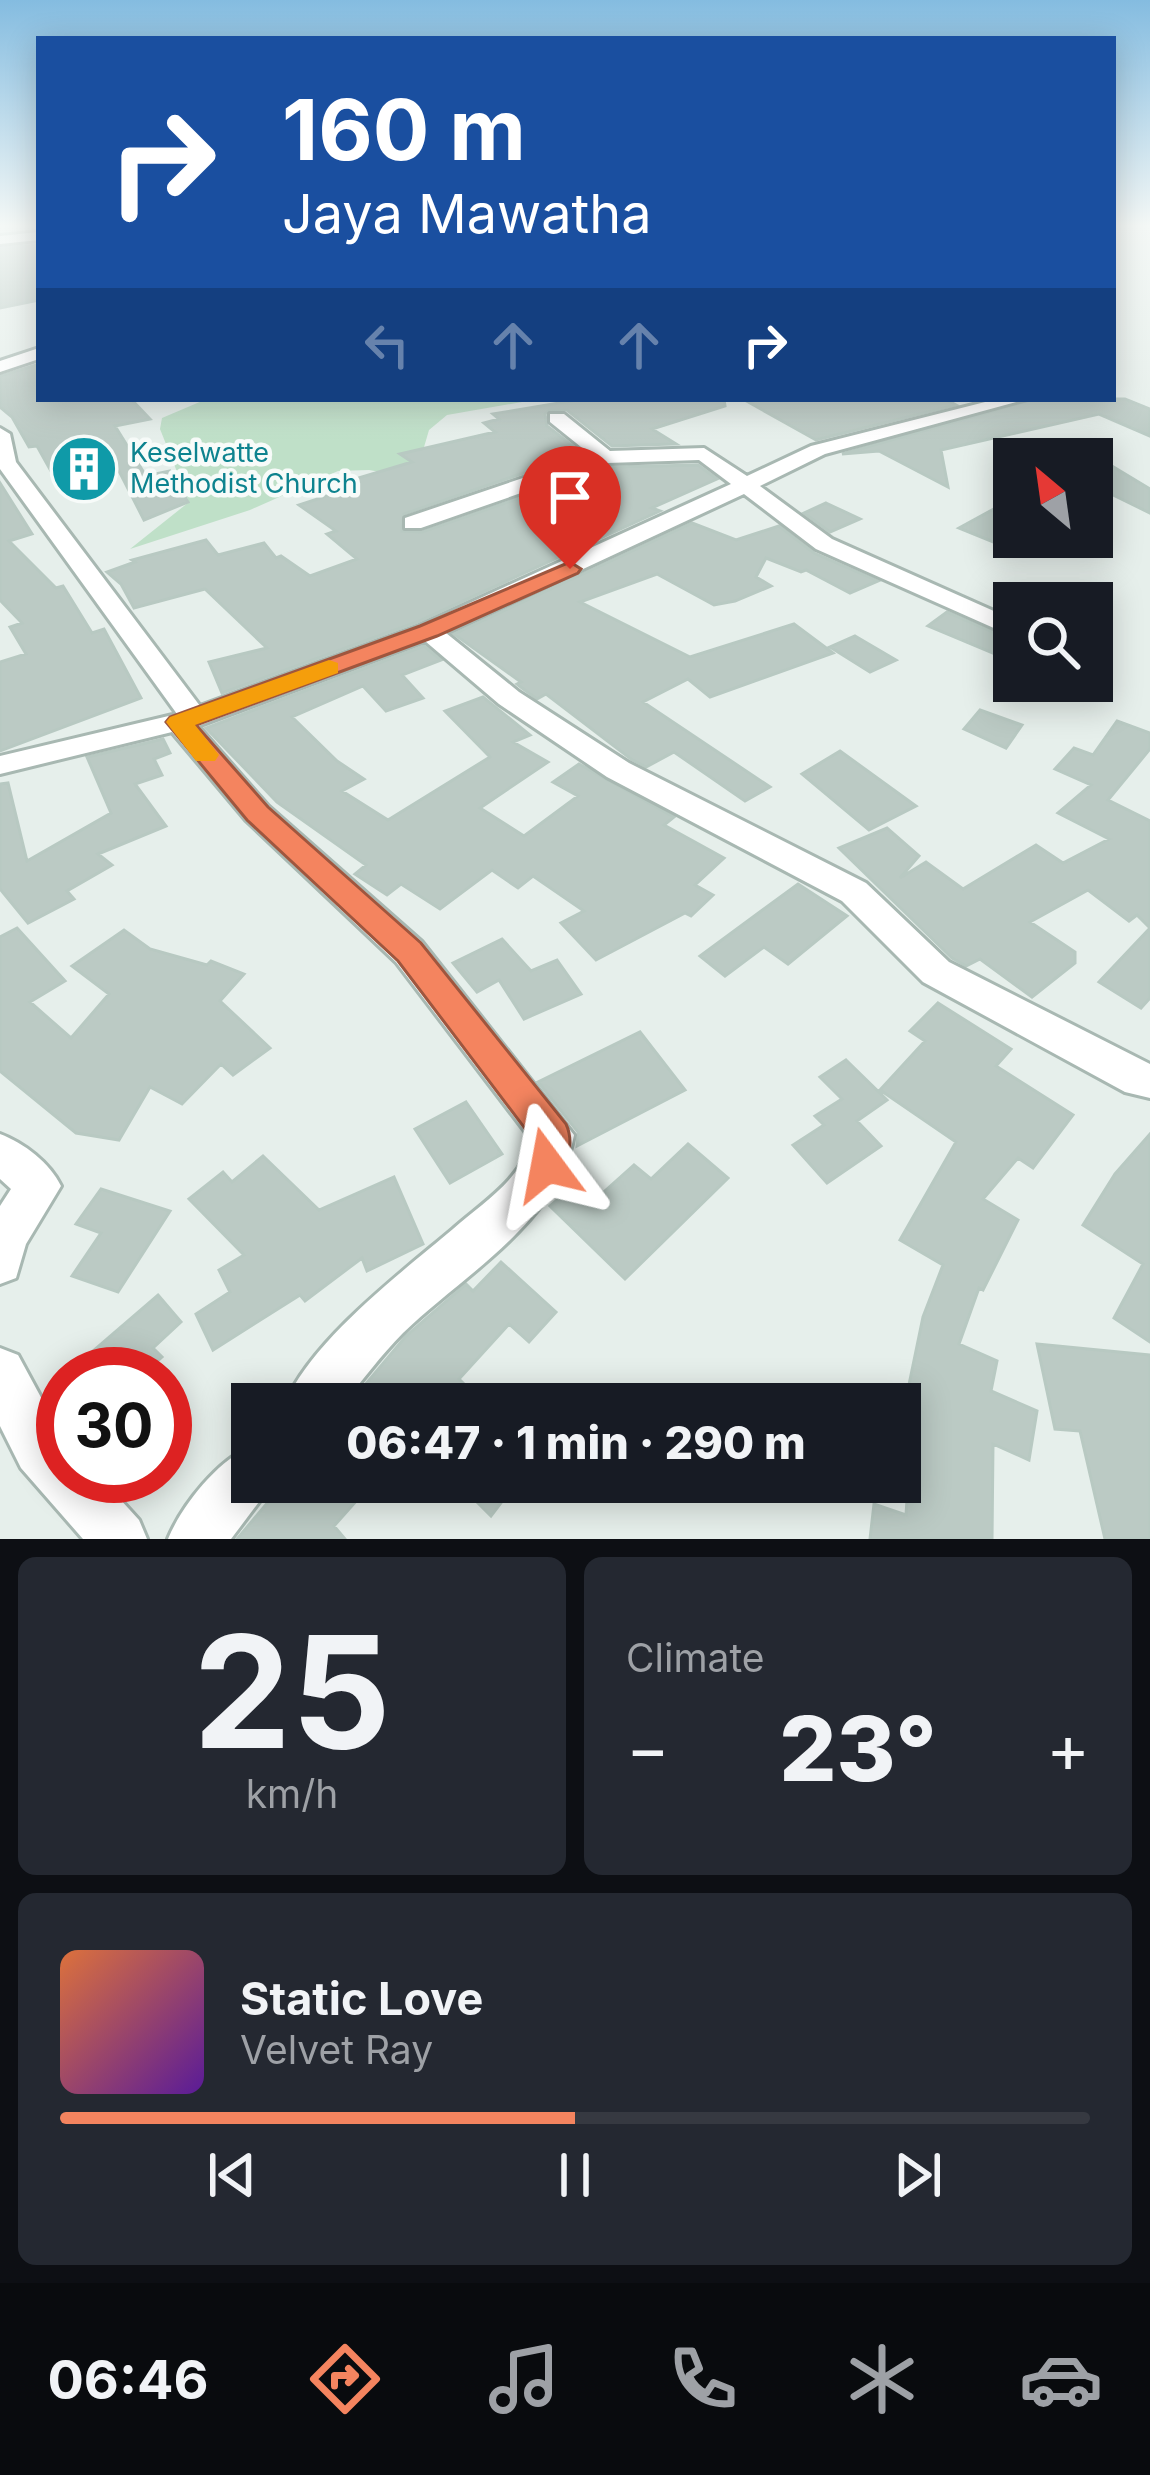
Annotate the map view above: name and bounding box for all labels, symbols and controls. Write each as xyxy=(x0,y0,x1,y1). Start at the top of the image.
text: 160 m xyxy=(282,79,526,180)
icon: right xyxy=(84,84,240,240)
text: Jaya Mawatha xyxy=(282,181,651,246)
icon: left xyxy=(354,312,420,378)
icon: ahead xyxy=(480,312,546,378)
icon: ahead xyxy=(606,312,672,378)
icon: right xyxy=(732,312,798,378)
building icon: Keselwatte Methodist Church xyxy=(49,434,119,504)
place label: Keselwatte Methodist Church xyxy=(130,436,358,500)
north arrow xyxy=(993,438,1113,558)
map controls xyxy=(993,438,1113,702)
pin xyxy=(519,446,621,569)
icon: arrive xyxy=(537,464,603,530)
button: search xyxy=(993,582,1113,702)
position arrow xyxy=(484,1102,610,1228)
speed limit sign: 30 xyxy=(36,1347,192,1503)
text: 06:47 · 1 min · 290 m xyxy=(346,1415,806,1470)
text: 25 xyxy=(193,1597,391,1786)
text: Climate xyxy=(626,1634,765,1681)
text: 23° xyxy=(779,1694,937,1803)
text: − xyxy=(626,1708,670,1788)
text: + xyxy=(1046,1708,1090,1788)
text: km/h xyxy=(246,1770,338,1817)
text: Static Love xyxy=(240,1971,483,2026)
text: Velvet Ray xyxy=(240,2026,433,2073)
icon: previous xyxy=(199,2142,265,2208)
icon: pause xyxy=(542,2142,608,2208)
icon: next xyxy=(885,2142,951,2208)
icon: directions xyxy=(303,2337,387,2421)
icon: music xyxy=(482,2337,566,2421)
icon: phone xyxy=(661,2337,745,2421)
icon: climate xyxy=(840,2337,924,2421)
icon: car xyxy=(1019,2337,1103,2421)
text: 06:46 xyxy=(47,2347,209,2412)

